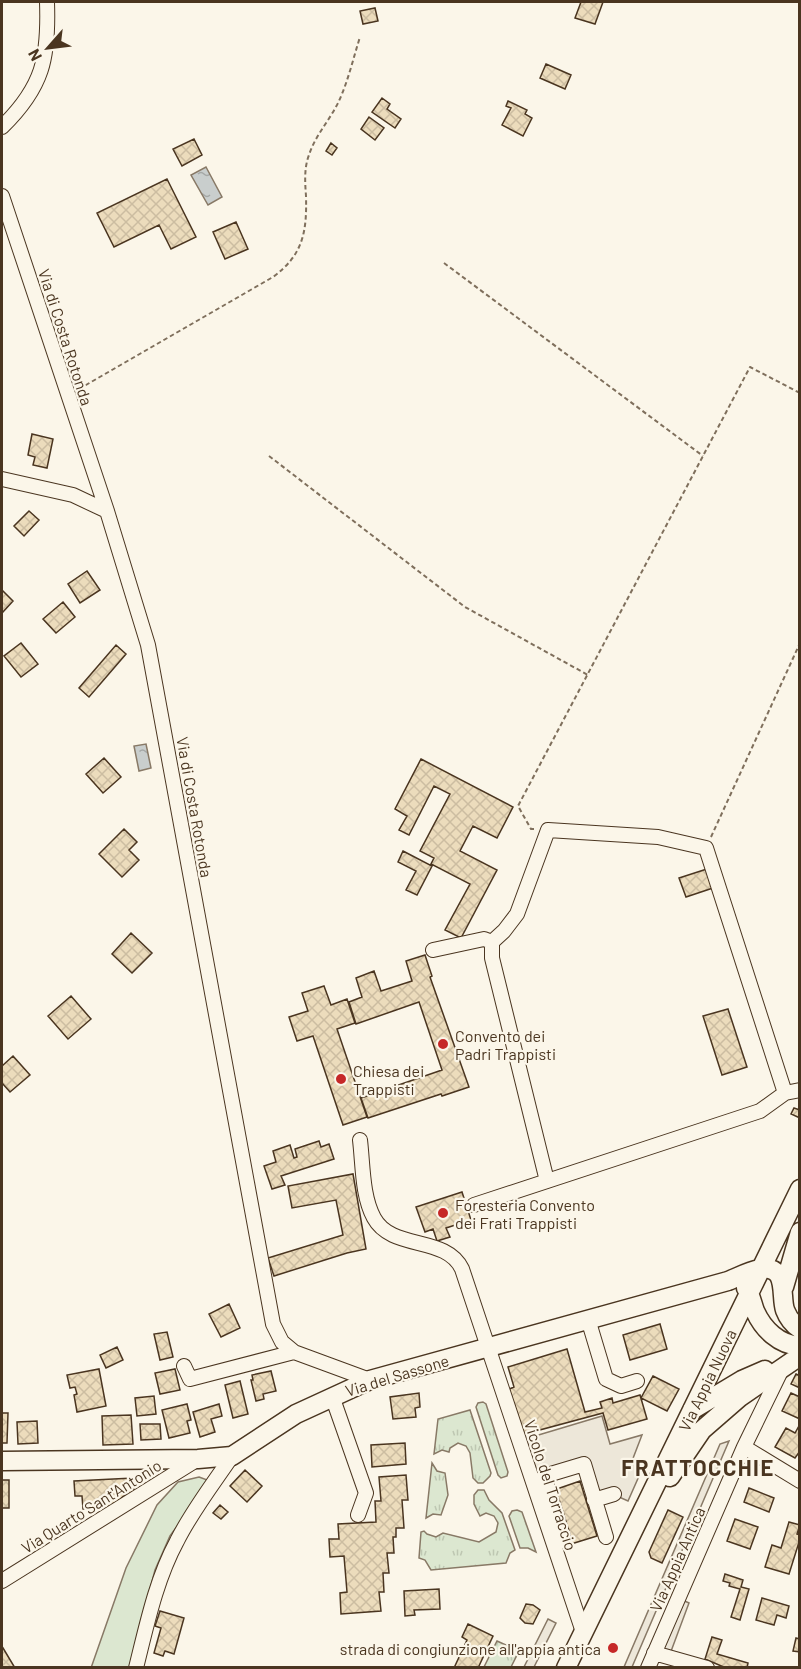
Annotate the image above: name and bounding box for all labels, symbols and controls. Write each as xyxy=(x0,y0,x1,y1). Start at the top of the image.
north arrow xyxy=(18,18,78,78)
text: N xyxy=(23,46,45,64)
street label: Via di Costa Rotonda xyxy=(35,266,97,408)
street label: Via di Costa Rotonda xyxy=(173,735,217,879)
place label: Convento dei Padri Trappisti xyxy=(455,1026,556,1063)
marker: Convento dei Padri Trappisti xyxy=(436,1037,450,1051)
place label: Chiesa dei Trappisti xyxy=(353,1061,424,1098)
marker: Chiesa dei Trappisti xyxy=(334,1072,348,1086)
place label: Foresteria Convento dei Frati Trappisti xyxy=(455,1195,595,1232)
marker: Foresteria Convento dei Frati Trappisti xyxy=(436,1206,450,1220)
street label: Via Appia Nuova xyxy=(674,1326,740,1434)
street label: Via del Sassone xyxy=(343,1350,451,1400)
street label: Vicolo del Torraccio xyxy=(521,1417,581,1553)
district label: FRATTOCCHIE xyxy=(621,1454,775,1480)
street label: Via Quarto Sant'Antonio xyxy=(17,1455,165,1557)
street label: Via Appia Antica xyxy=(645,1504,709,1614)
place label: strada di congiunzione all'appia antica xyxy=(340,1639,601,1658)
marker: strada di congiunzione all'appia antica xyxy=(606,1641,620,1655)

